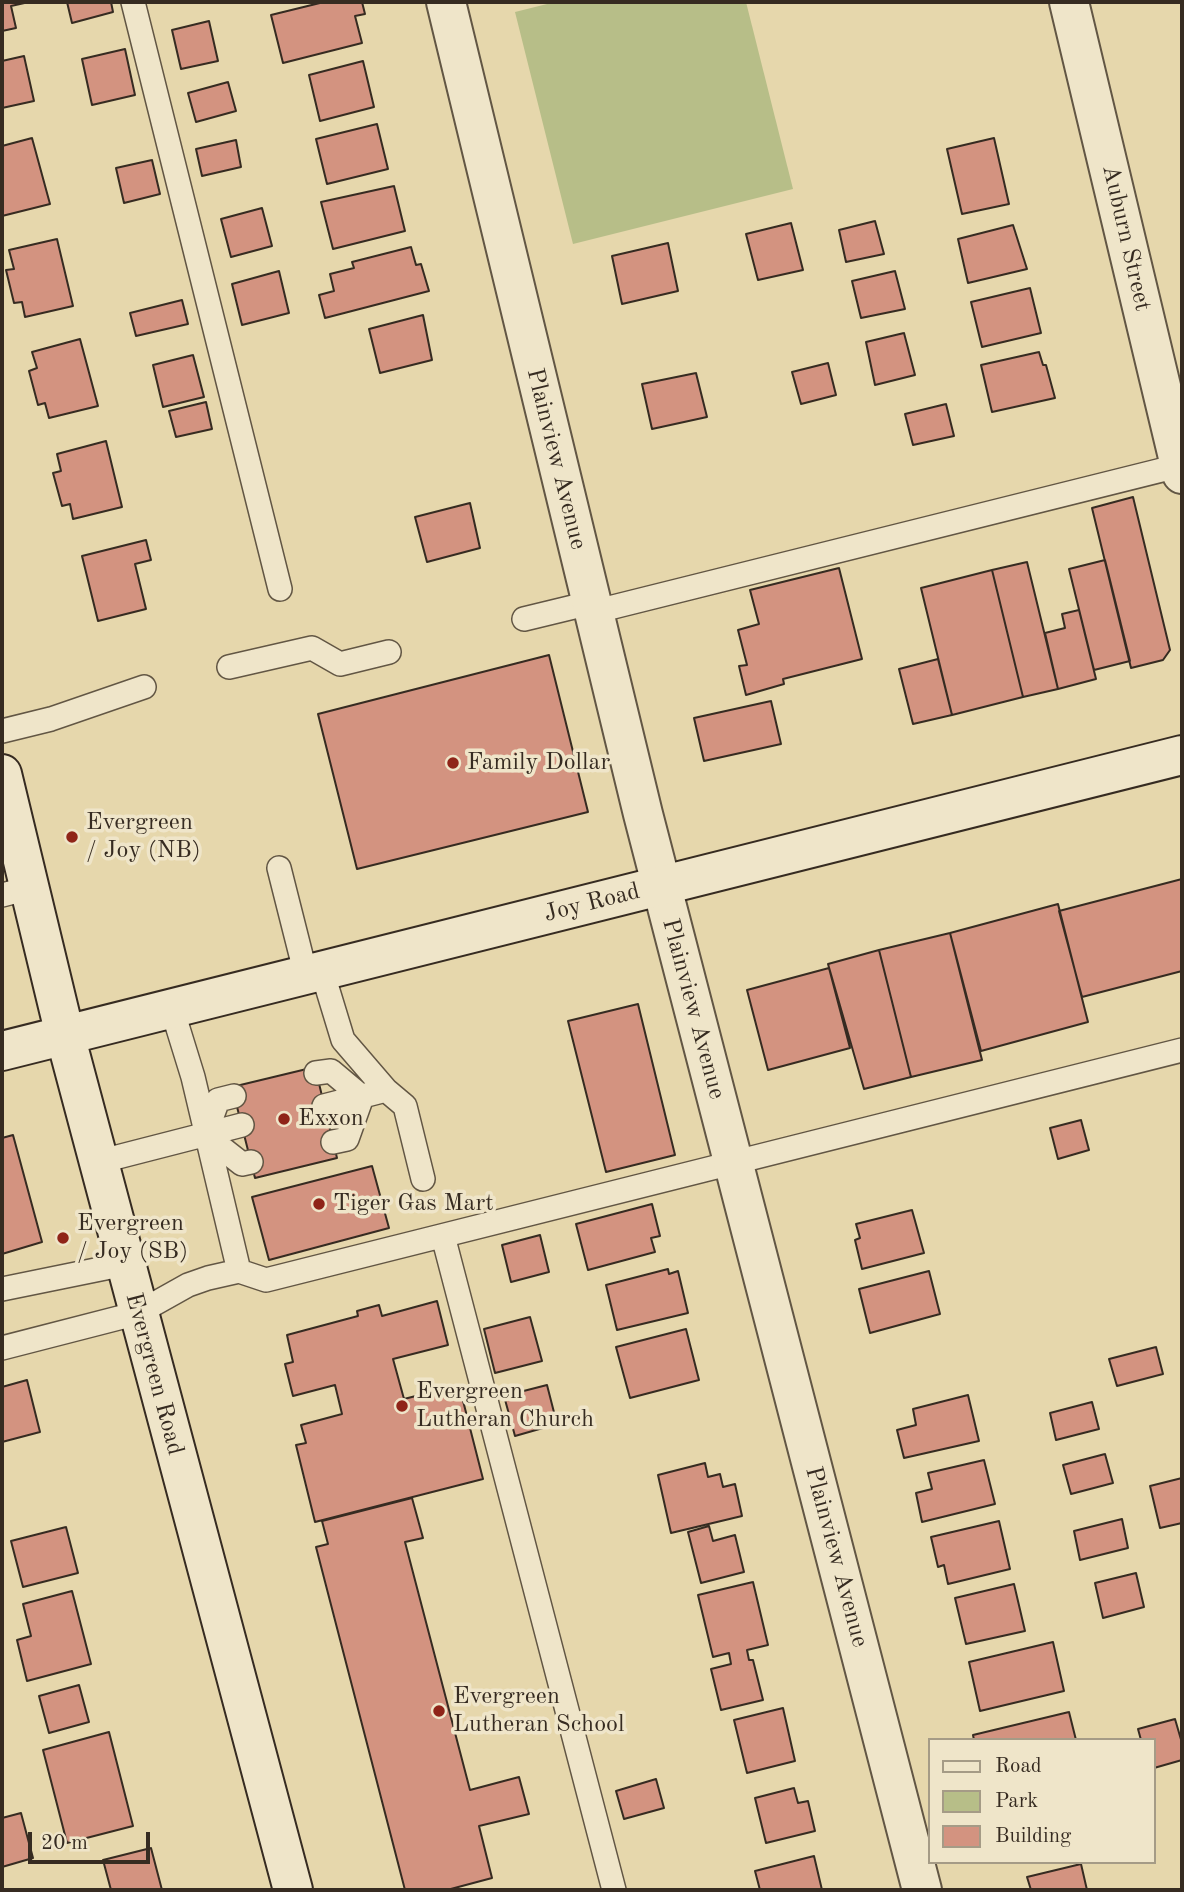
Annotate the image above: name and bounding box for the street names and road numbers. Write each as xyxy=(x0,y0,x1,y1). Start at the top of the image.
street label: Auburn Street xyxy=(1095,162,1157,314)
street label: Plainview Avenue xyxy=(520,365,592,553)
street label: Joy Road xyxy=(541,877,643,929)
street label: Plainview Avenue xyxy=(655,915,731,1103)
street label: Evergreen Road xyxy=(118,1290,190,1458)
street label: Plainview Avenue xyxy=(798,1463,874,1651)

